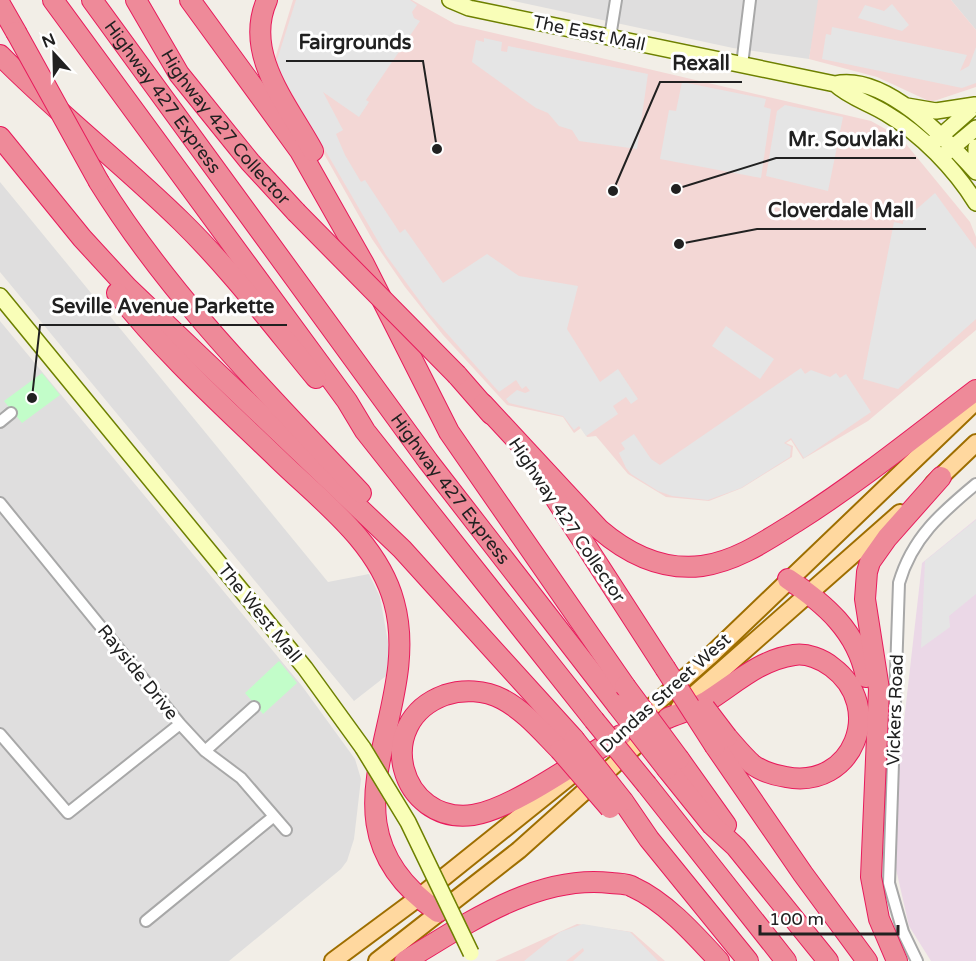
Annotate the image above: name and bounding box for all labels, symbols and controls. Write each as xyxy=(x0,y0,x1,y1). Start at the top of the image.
street label: The East Mall xyxy=(531,10,647,56)
street label: Highway 427 Express xyxy=(100,16,226,178)
callout: Fairgrounds xyxy=(286,23,423,61)
north arrow xyxy=(24,24,84,84)
text: N xyxy=(39,29,58,53)
text: Fairgrounds xyxy=(299,31,412,55)
callout: Rexall xyxy=(660,44,742,82)
street label: Highway 427 Collector xyxy=(156,46,295,209)
text: Rexall xyxy=(672,52,730,76)
callout: Mr. Souvlaki xyxy=(776,120,916,158)
text: Mr. Souvlaki xyxy=(788,128,904,152)
callout: Cloverdale Mall xyxy=(757,191,926,229)
text: Cloverdale Mall xyxy=(768,199,914,223)
callout: Seville Avenue Parkette xyxy=(40,287,287,325)
text: Seville Avenue Parkette xyxy=(52,295,274,319)
street label: Highway 427 Express xyxy=(386,409,515,569)
street label: Highway 427 Collector xyxy=(504,434,630,606)
street label: The West Mall xyxy=(213,559,307,667)
street label: Rayside Drive xyxy=(93,620,183,724)
street label: Dundas Street West xyxy=(595,628,735,758)
street label: Vickers Road xyxy=(882,654,908,766)
scale bar xyxy=(760,898,898,936)
text: 100 m xyxy=(769,908,824,930)

